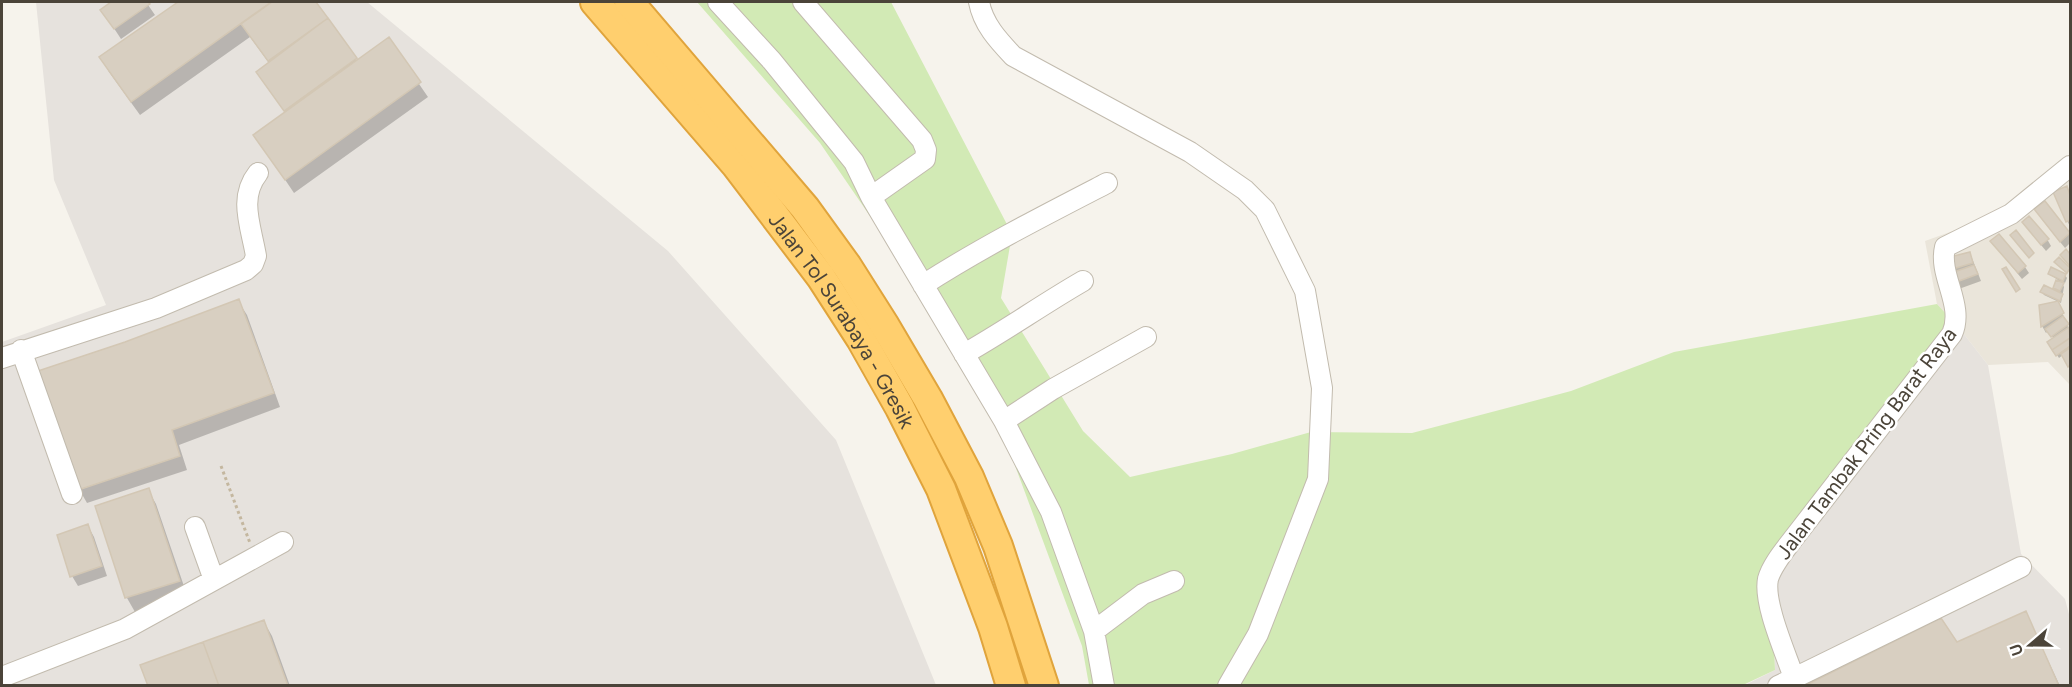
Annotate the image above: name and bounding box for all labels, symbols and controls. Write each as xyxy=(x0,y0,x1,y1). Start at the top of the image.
street label: Jalan Tol Surabaya - Gresik xyxy=(764,207,921,433)
street label: Jalan Tambak Pring Barat Raya xyxy=(1771,322,1961,564)
north arrow xyxy=(2000,615,2060,675)
text: U xyxy=(2006,641,2027,659)

